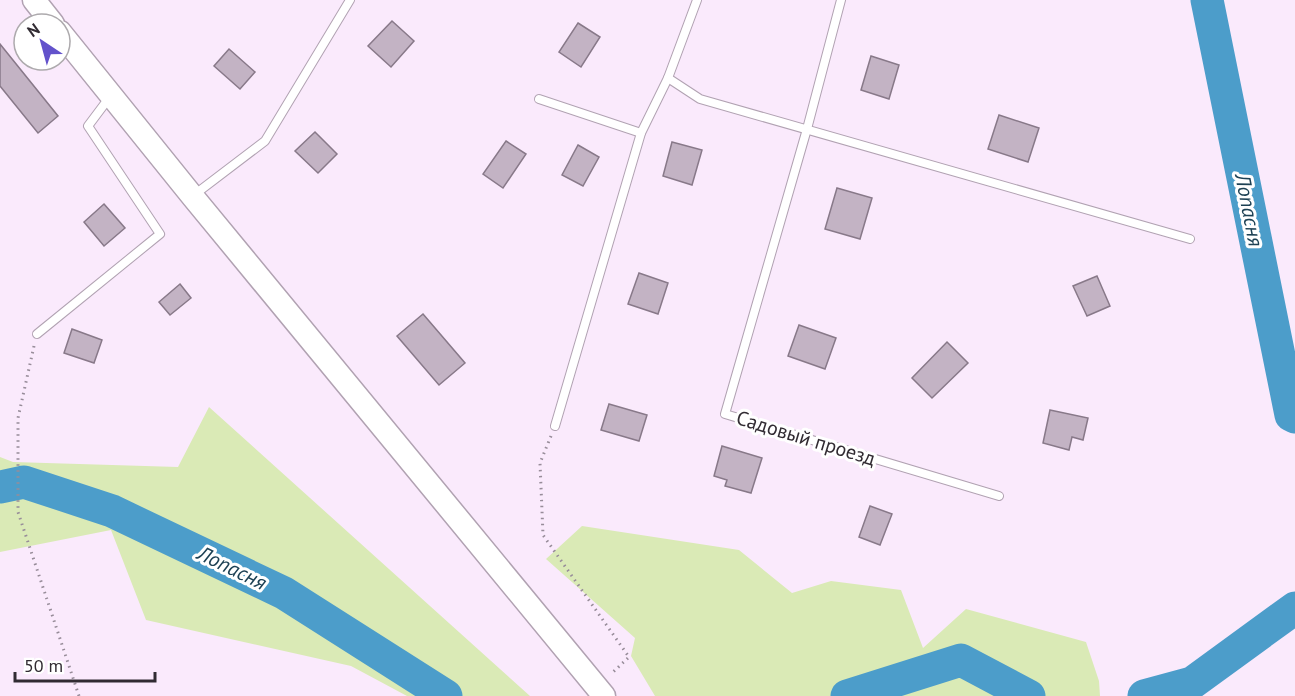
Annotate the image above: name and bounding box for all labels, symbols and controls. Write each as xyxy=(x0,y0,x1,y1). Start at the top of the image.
north arrow xyxy=(12,12,72,72)
text: N xyxy=(23,19,43,41)
water label: Лопасня xyxy=(1229,170,1270,249)
street label: Садовый проезд xyxy=(733,404,879,472)
water label: Лопасня xyxy=(192,539,271,596)
scale bar xyxy=(15,645,154,683)
text: 50 m xyxy=(24,654,63,677)

